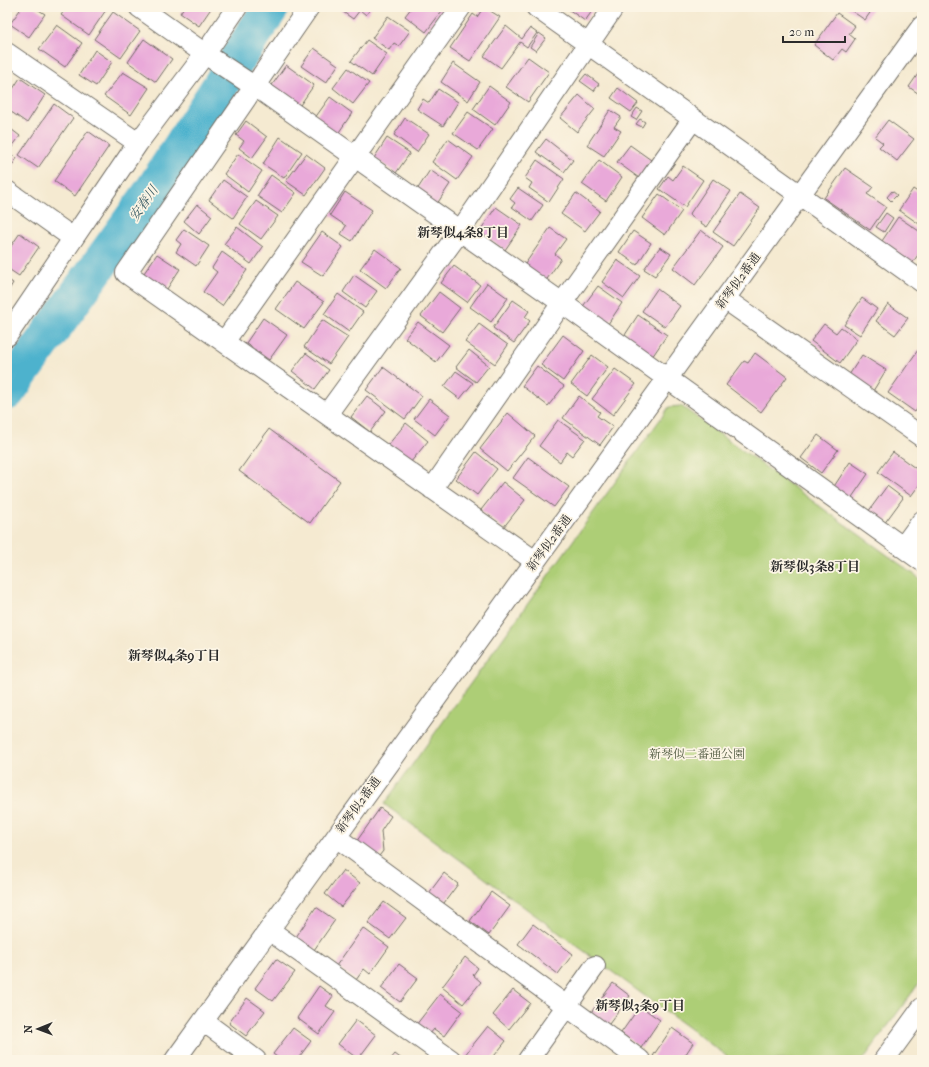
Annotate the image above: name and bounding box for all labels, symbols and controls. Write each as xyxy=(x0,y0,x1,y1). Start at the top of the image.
scale bar xyxy=(783,18,845,44)
text: 20 m xyxy=(789,25,814,39)
water label: 安春川 xyxy=(126,181,162,224)
district label: 新琴似4条8丁目 xyxy=(417,225,509,241)
street label: 新琴似2番通 xyxy=(713,250,763,312)
street label: 新琴似2番通 xyxy=(524,512,574,574)
district label: 新琴似3条8丁目 xyxy=(770,559,860,575)
district label: 新琴似4条9丁目 xyxy=(128,648,220,664)
park label: 新琴似二番通公園 xyxy=(649,747,745,761)
street label: 新琴似2番通 xyxy=(333,774,383,836)
district label: 新琴似3条9丁目 xyxy=(595,998,685,1014)
north arrow xyxy=(18,1009,58,1049)
text: N xyxy=(22,1024,35,1033)

